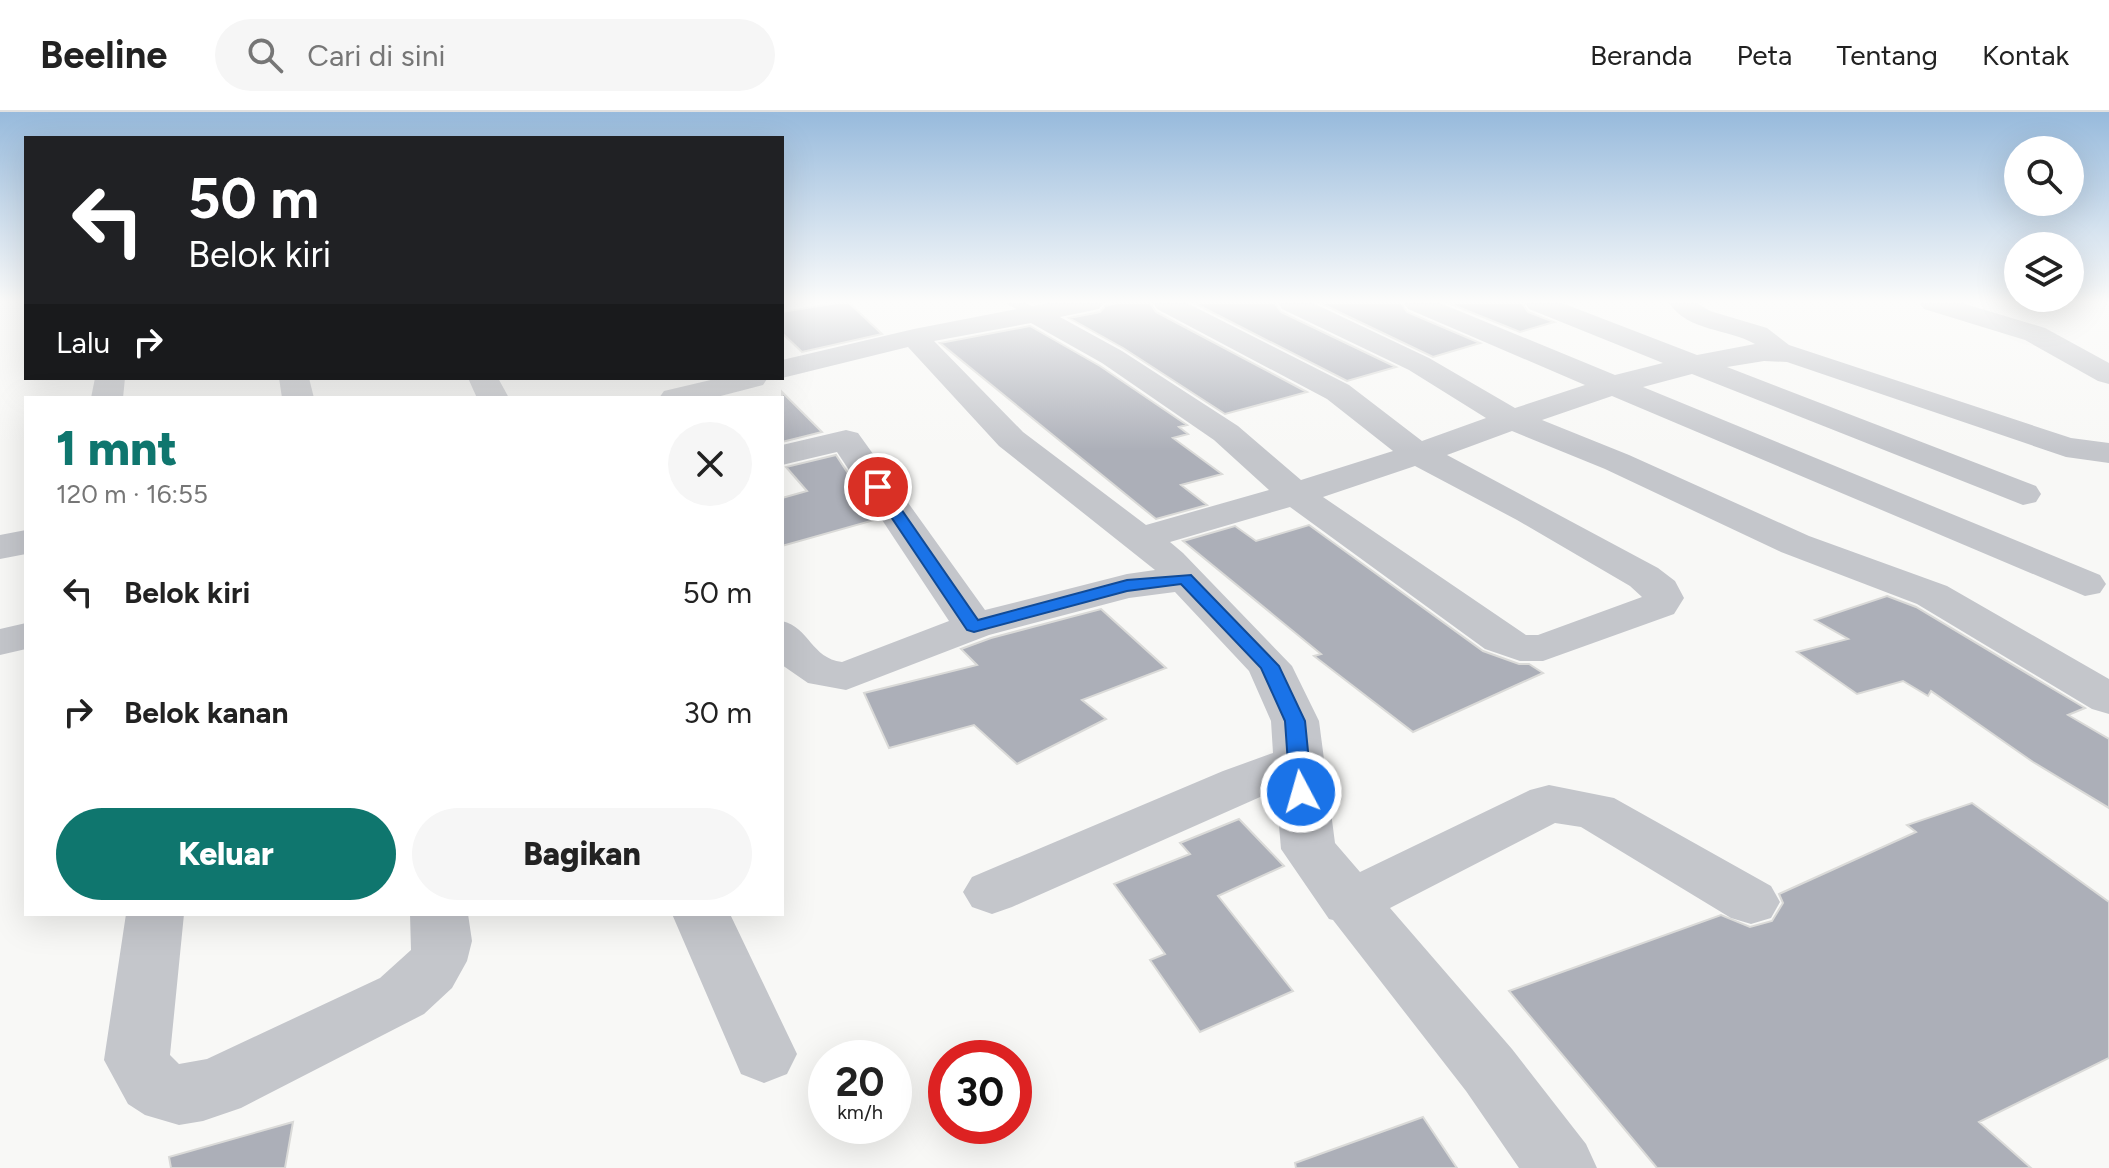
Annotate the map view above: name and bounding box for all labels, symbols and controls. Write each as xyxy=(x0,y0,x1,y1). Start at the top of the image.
search box xyxy=(215,19,775,91)
text: Beeline xyxy=(40,32,167,78)
icon: search xyxy=(243,33,287,77)
text: Cari di sini xyxy=(307,37,445,74)
text: Beranda xyxy=(1590,38,1692,72)
text: Peta xyxy=(1736,38,1792,72)
text: Tentang xyxy=(1836,38,1938,72)
text: Kontak xyxy=(1982,38,2069,72)
map controls xyxy=(2004,136,2084,312)
button: search xyxy=(2004,136,2084,216)
text: 50 m xyxy=(188,165,319,232)
icon: left xyxy=(56,168,160,272)
button: layers xyxy=(2004,232,2084,312)
text: Belok kiri xyxy=(188,233,331,276)
icon: right xyxy=(126,320,170,364)
text: Lalu xyxy=(56,324,110,361)
text: 1 mnt xyxy=(56,419,177,477)
button: close xyxy=(668,422,752,506)
pin xyxy=(844,453,912,521)
icon: arrive xyxy=(856,465,900,509)
text: 120 m · 16:55 xyxy=(56,478,208,510)
icon: left xyxy=(56,570,100,614)
text: Belok kiri xyxy=(124,574,250,611)
text: 50 m xyxy=(683,574,752,611)
icon: right xyxy=(56,690,100,734)
text: Belok kanan xyxy=(124,694,289,731)
text: 30 m xyxy=(684,694,752,731)
position arrow xyxy=(1259,750,1343,834)
button: Keluar xyxy=(56,808,396,900)
button: Bagikan xyxy=(412,808,752,900)
speed limit sign: 30 xyxy=(928,1040,1032,1144)
text: 20 xyxy=(835,1058,885,1106)
text: km/h xyxy=(837,1100,883,1124)

